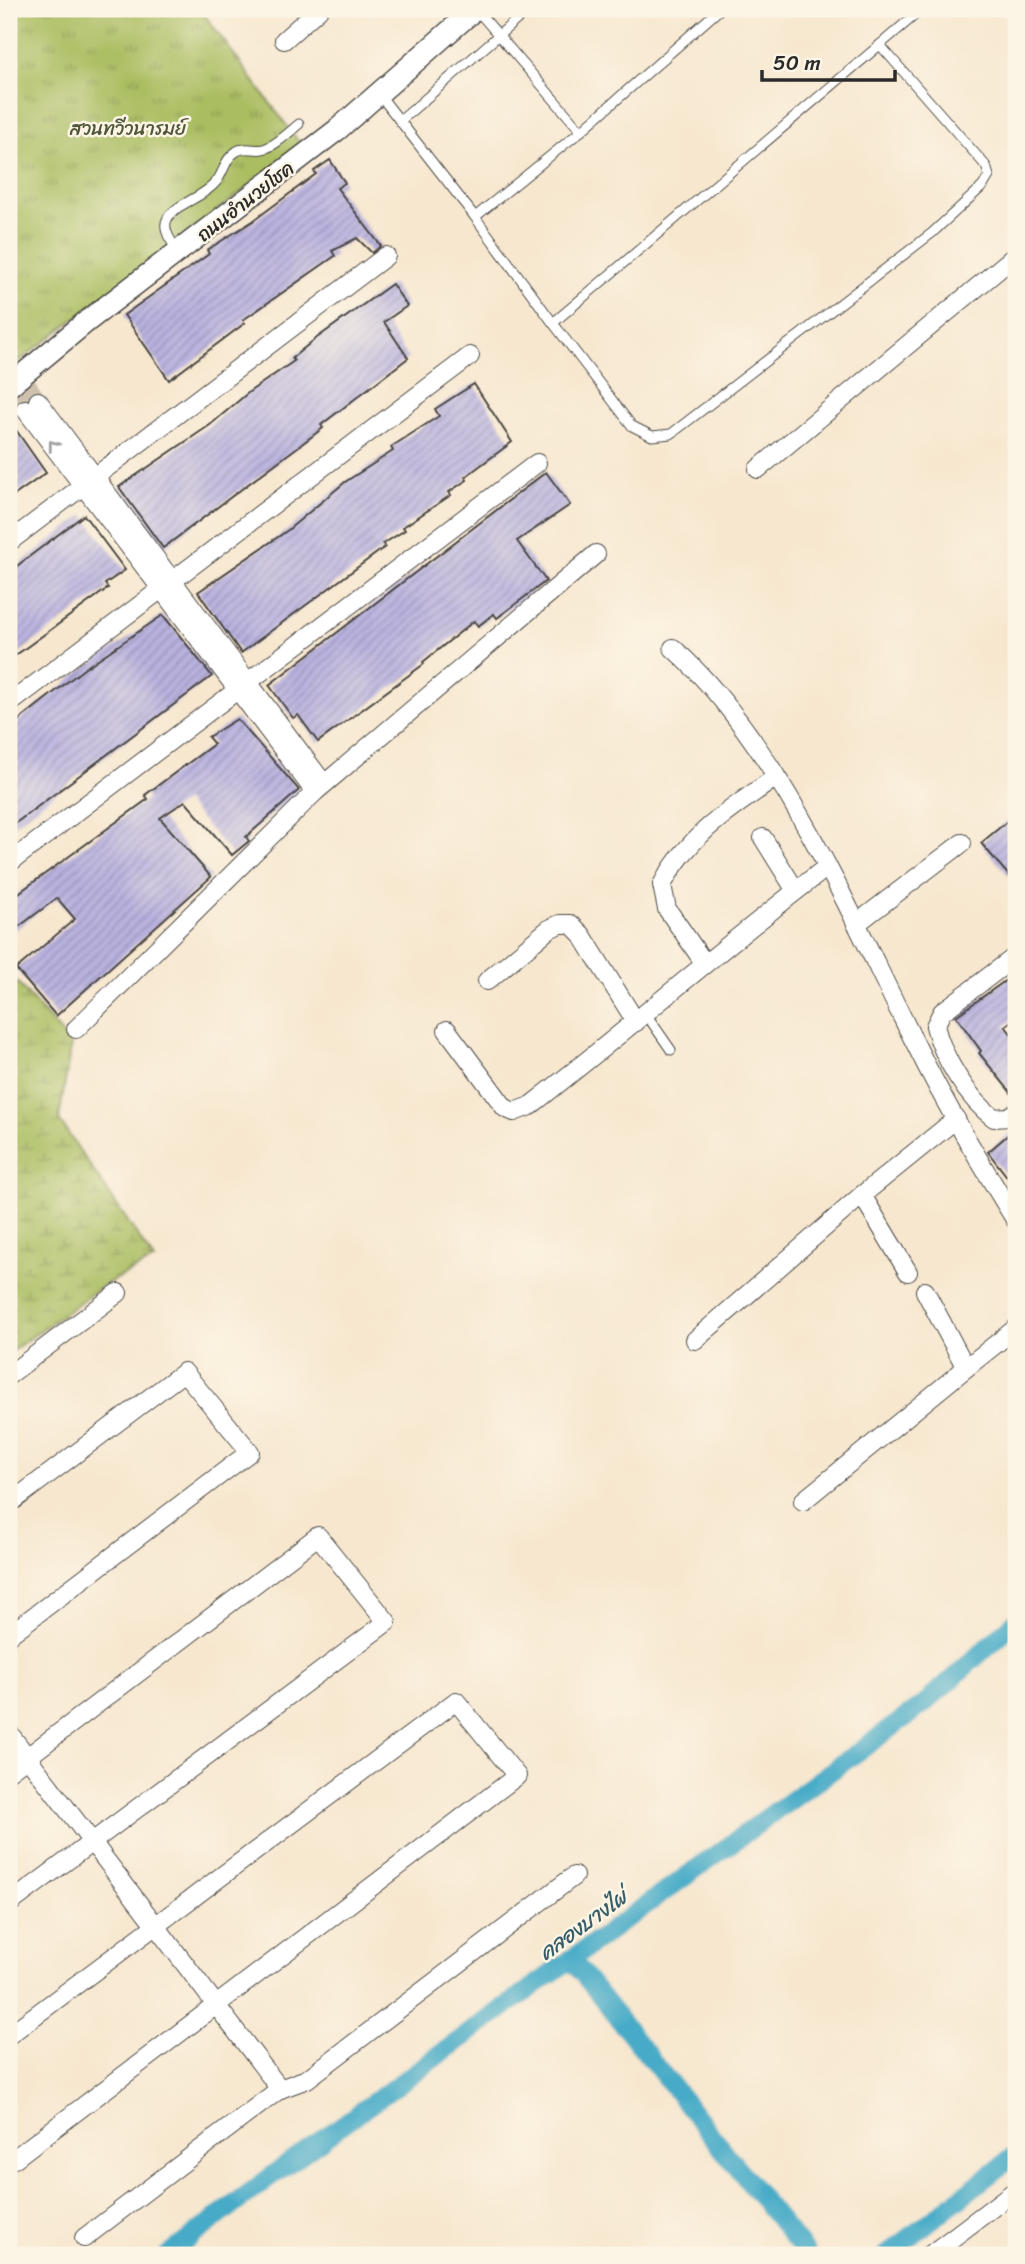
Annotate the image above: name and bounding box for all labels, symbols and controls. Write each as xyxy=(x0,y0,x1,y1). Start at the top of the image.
scale bar xyxy=(762,38,895,82)
text: 50 m xyxy=(773,44,821,82)
park label: สวนทวีวนารมย์ xyxy=(69,112,189,145)
street label: ถนนอำนวยโชค xyxy=(189,152,302,250)
one-way arrow xyxy=(48,440,61,452)
water label: คลองบางไผ่ xyxy=(530,1876,641,1971)

